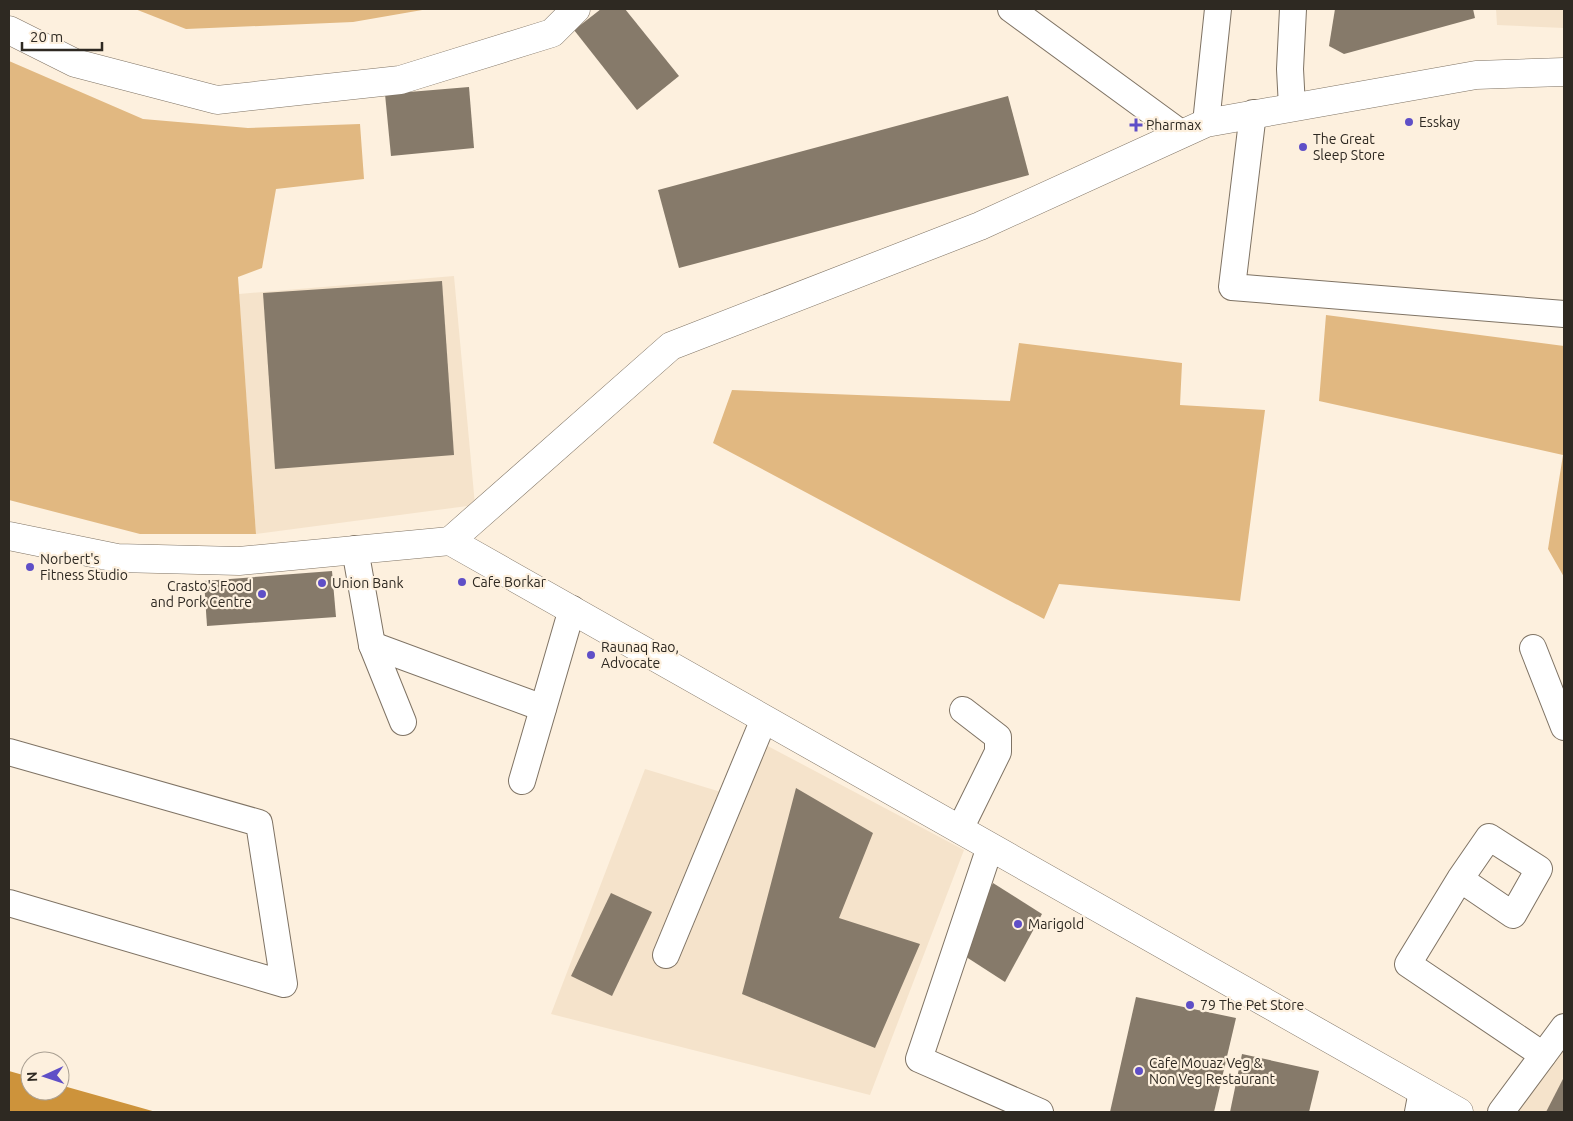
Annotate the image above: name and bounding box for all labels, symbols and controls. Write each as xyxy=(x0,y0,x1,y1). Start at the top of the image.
scale bar xyxy=(22,20,102,52)
text: 20 m xyxy=(30,28,63,45)
place label: Esskay xyxy=(1419,114,1460,130)
marker: Esskay xyxy=(1403,116,1415,128)
place label: Pharmax xyxy=(1146,117,1201,133)
marker: Pharmax xyxy=(1130,119,1142,131)
place label: The Great Sleep Store xyxy=(1313,131,1385,163)
marker: The Great Sleep Store xyxy=(1297,141,1309,153)
place label: Norbert's Fitness Studio xyxy=(40,551,128,583)
marker: Norbert's Fitness Studio xyxy=(24,561,36,573)
place label: Cafe Borkar xyxy=(472,574,547,590)
place label: Union Bank xyxy=(332,575,404,591)
marker: Cafe Borkar xyxy=(456,576,468,588)
marker: Union Bank xyxy=(316,577,328,589)
place label: Crasto's Food and Pork Centre xyxy=(151,578,252,610)
marker: Crasto's Food and Pork Centre xyxy=(256,588,268,600)
place label: Raunaq Rao, Advocate xyxy=(601,639,679,671)
marker: Raunaq Rao, Advocate xyxy=(585,649,597,661)
place label: Marigold xyxy=(1028,916,1084,932)
marker: Marigold xyxy=(1012,918,1024,930)
place label: 79 The Pet Store xyxy=(1200,997,1304,1013)
marker: 79 The Pet Store xyxy=(1184,999,1196,1011)
north arrow xyxy=(20,1051,70,1101)
place label: Cafe Mouaz Veg & Non Veg Restaurant xyxy=(1149,1055,1275,1087)
marker: Cafe Mouaz Veg & Non Veg Restaurant xyxy=(1133,1065,1145,1077)
text: N xyxy=(24,1071,40,1082)

